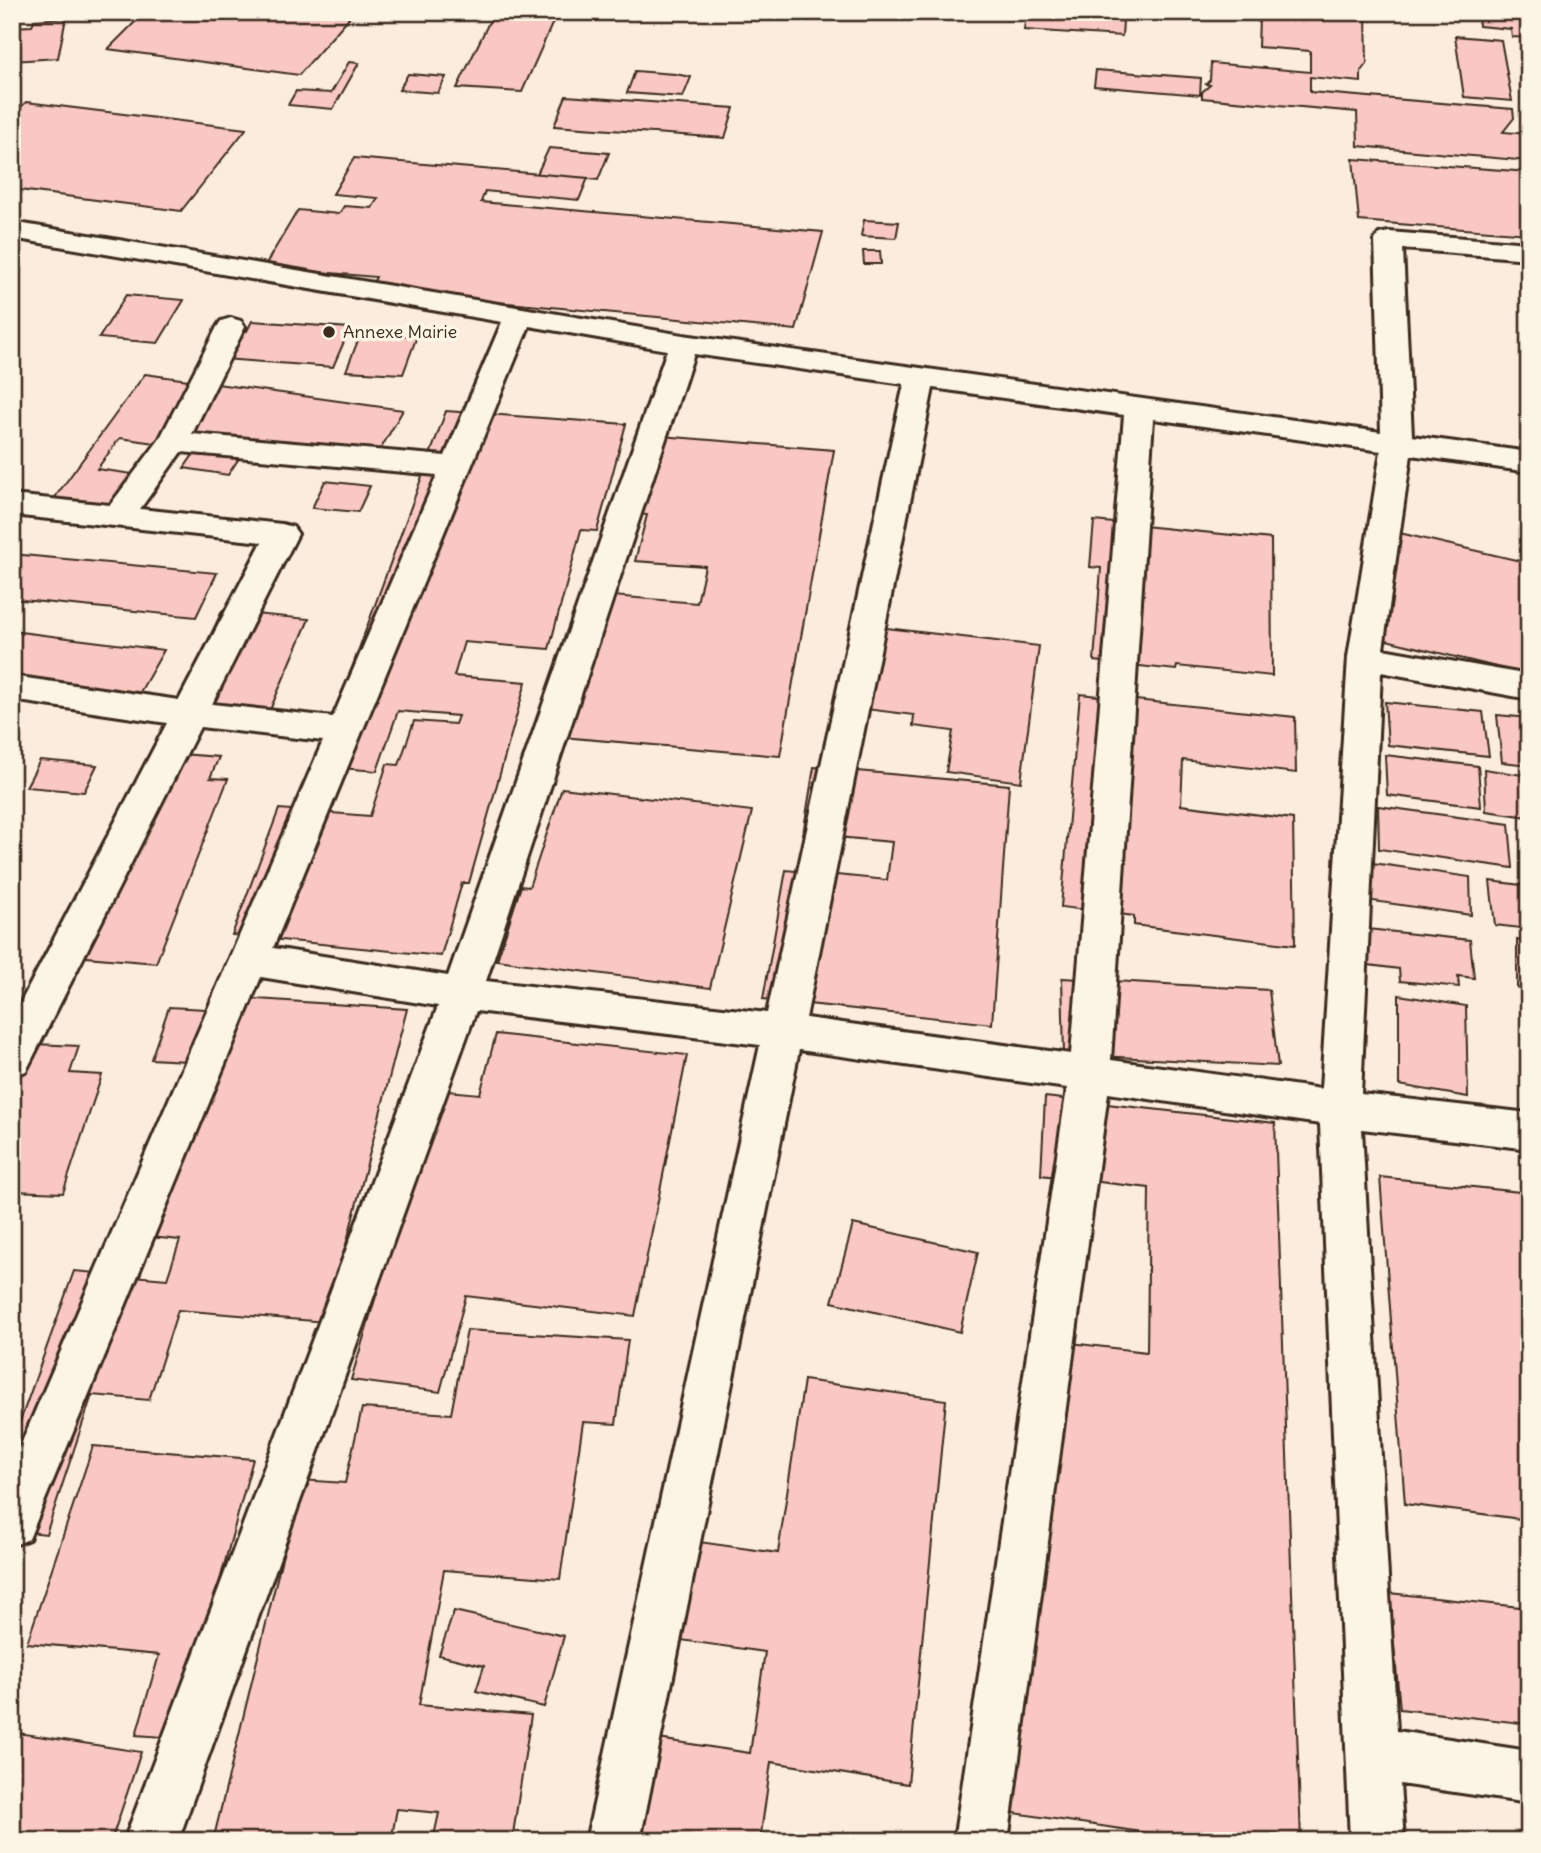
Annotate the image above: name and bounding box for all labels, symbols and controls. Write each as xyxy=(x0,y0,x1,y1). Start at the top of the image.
place label: Annexe Mairie xyxy=(343,320,457,343)
marker: Annexe Mairie xyxy=(321,324,337,340)

